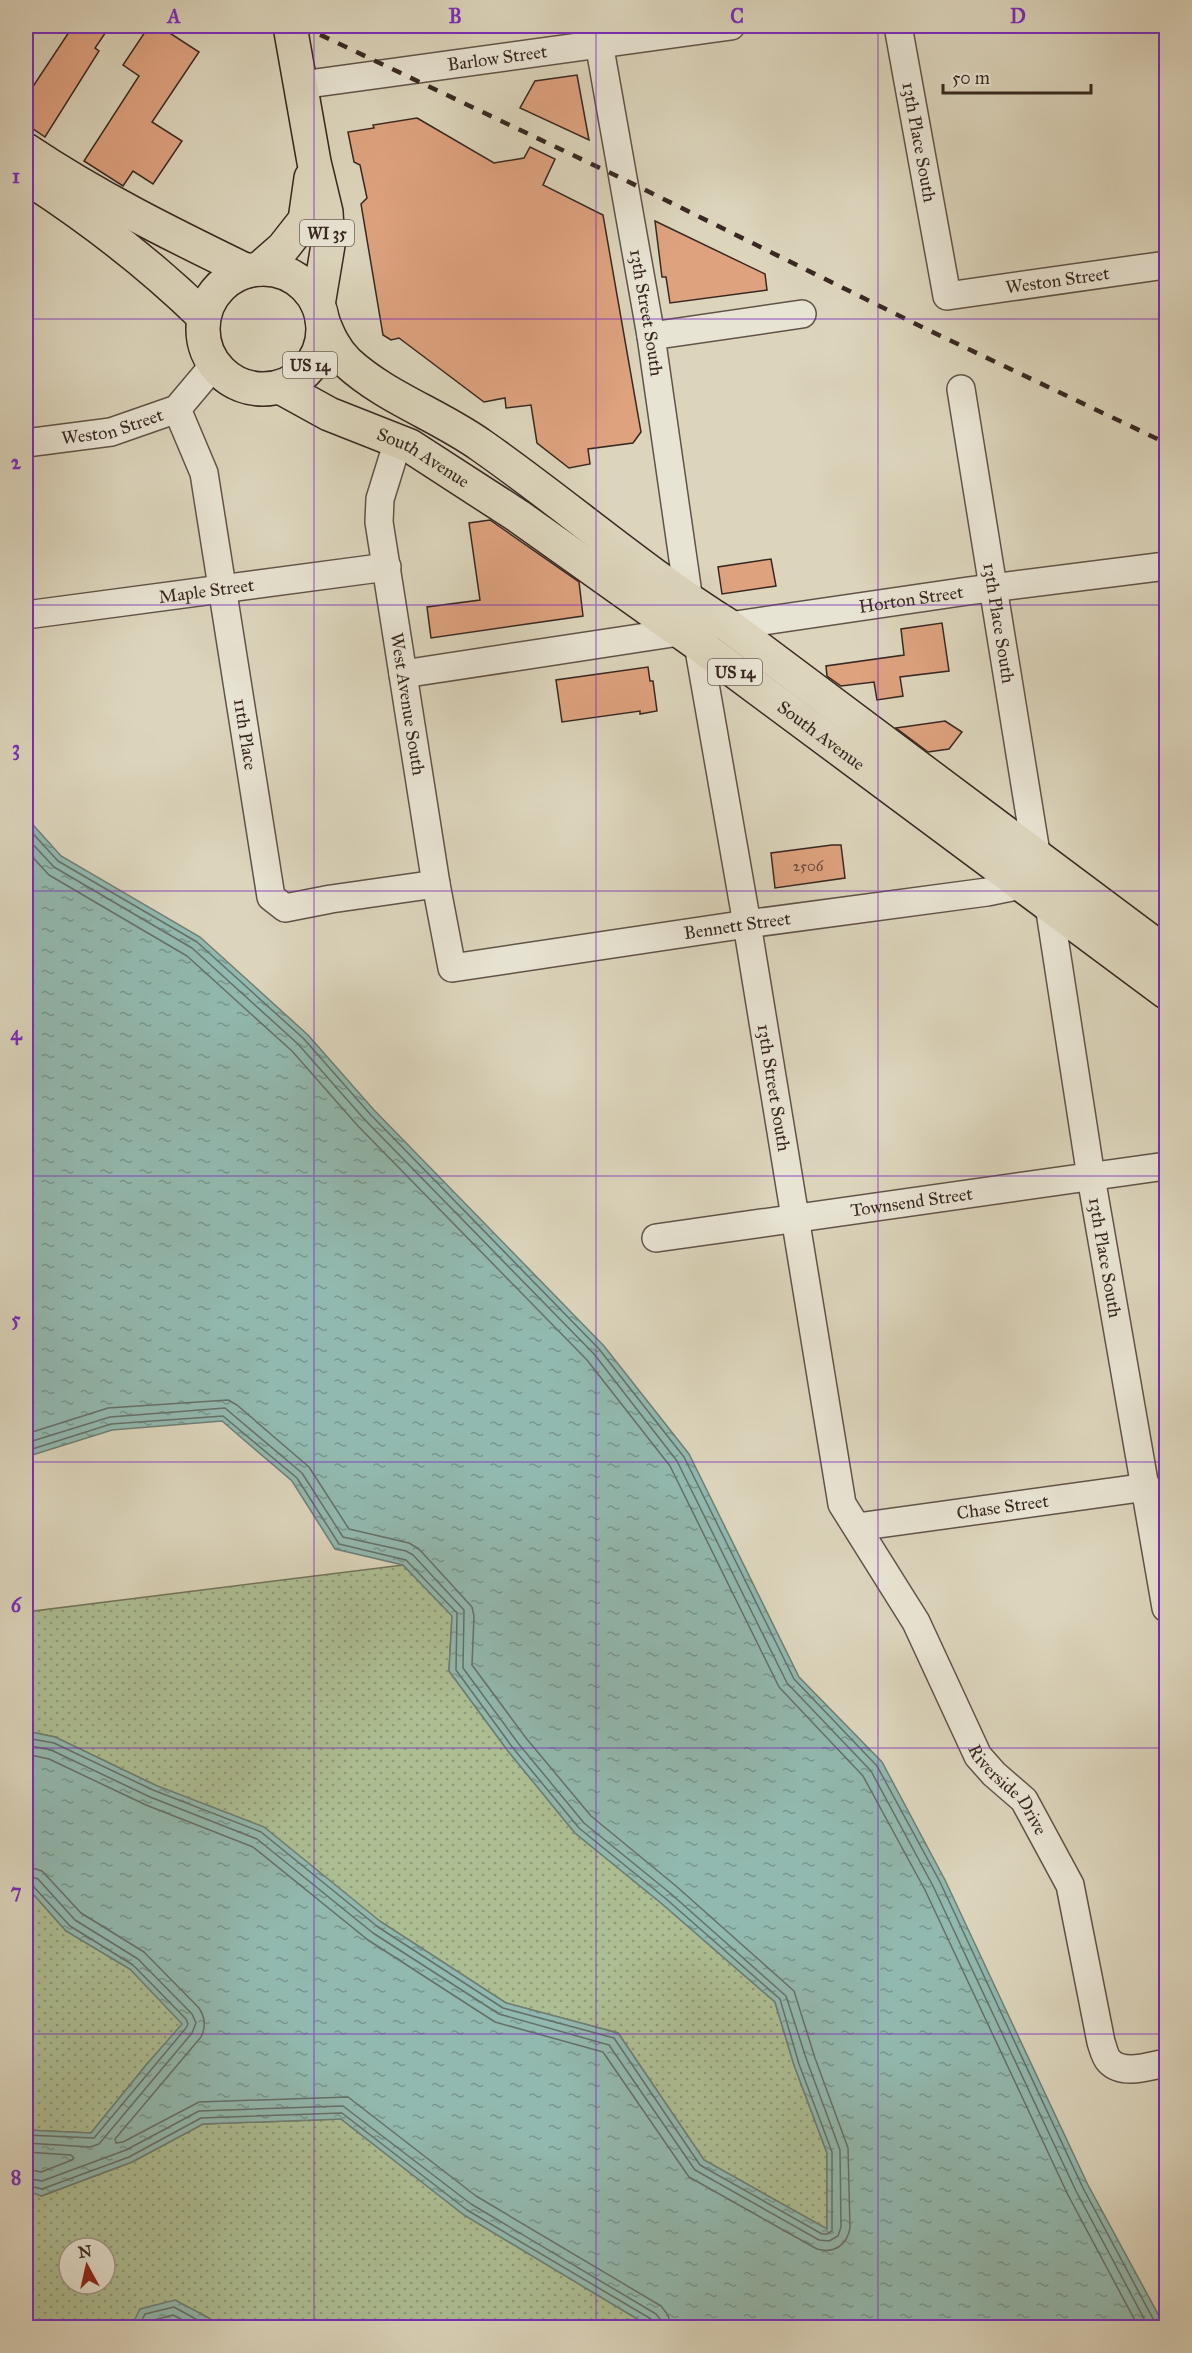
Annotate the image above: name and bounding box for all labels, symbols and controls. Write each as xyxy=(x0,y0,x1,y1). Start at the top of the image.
text: A xyxy=(165,4,181,28)
text: B xyxy=(448,4,462,28)
text: C xyxy=(730,4,744,28)
text: D xyxy=(1010,4,1026,28)
street label: Barlow Street xyxy=(446,40,549,76)
scale bar xyxy=(943,57,1092,95)
text: 50 m xyxy=(952,67,990,89)
street label: 13th Place South xyxy=(897,80,941,204)
text: 1 xyxy=(12,164,20,188)
road number: WI 35 xyxy=(300,220,354,246)
street label: 13th Street South xyxy=(625,247,668,378)
street label: Weston Street xyxy=(1004,262,1111,299)
road number: US 14 xyxy=(283,352,337,378)
street label: Weston Street xyxy=(60,403,167,449)
street label: South Avenue xyxy=(374,423,474,493)
text: 2 xyxy=(11,450,22,474)
street label: 13th Place South xyxy=(978,561,1019,685)
street label: Maple Street xyxy=(157,574,256,608)
street label: Horton Street xyxy=(857,581,965,618)
street label: West Avenue South xyxy=(386,631,430,777)
road number: US 14 xyxy=(708,659,762,685)
street label: South Avenue xyxy=(773,696,869,775)
street label: 11th Place xyxy=(229,697,262,772)
text: 3 xyxy=(12,736,20,761)
house number: 2506 xyxy=(793,857,825,875)
street label: Bennett Street xyxy=(682,907,793,944)
text: 4 xyxy=(10,1021,22,1046)
street label: 13th Street South xyxy=(753,1022,795,1153)
street label: Townsend Street xyxy=(849,1182,975,1221)
street label: 13th Place South xyxy=(1084,1196,1126,1320)
text: 5 xyxy=(11,1307,21,1331)
street label: Chase Street xyxy=(955,1490,1051,1524)
text: 6 xyxy=(11,1593,23,1617)
street label: Riverside Drive xyxy=(963,1741,1052,1839)
text: 7 xyxy=(11,1879,22,1903)
text: 8 xyxy=(11,2165,21,2189)
north arrow xyxy=(57,2236,117,2296)
text: N xyxy=(77,2241,93,2262)

